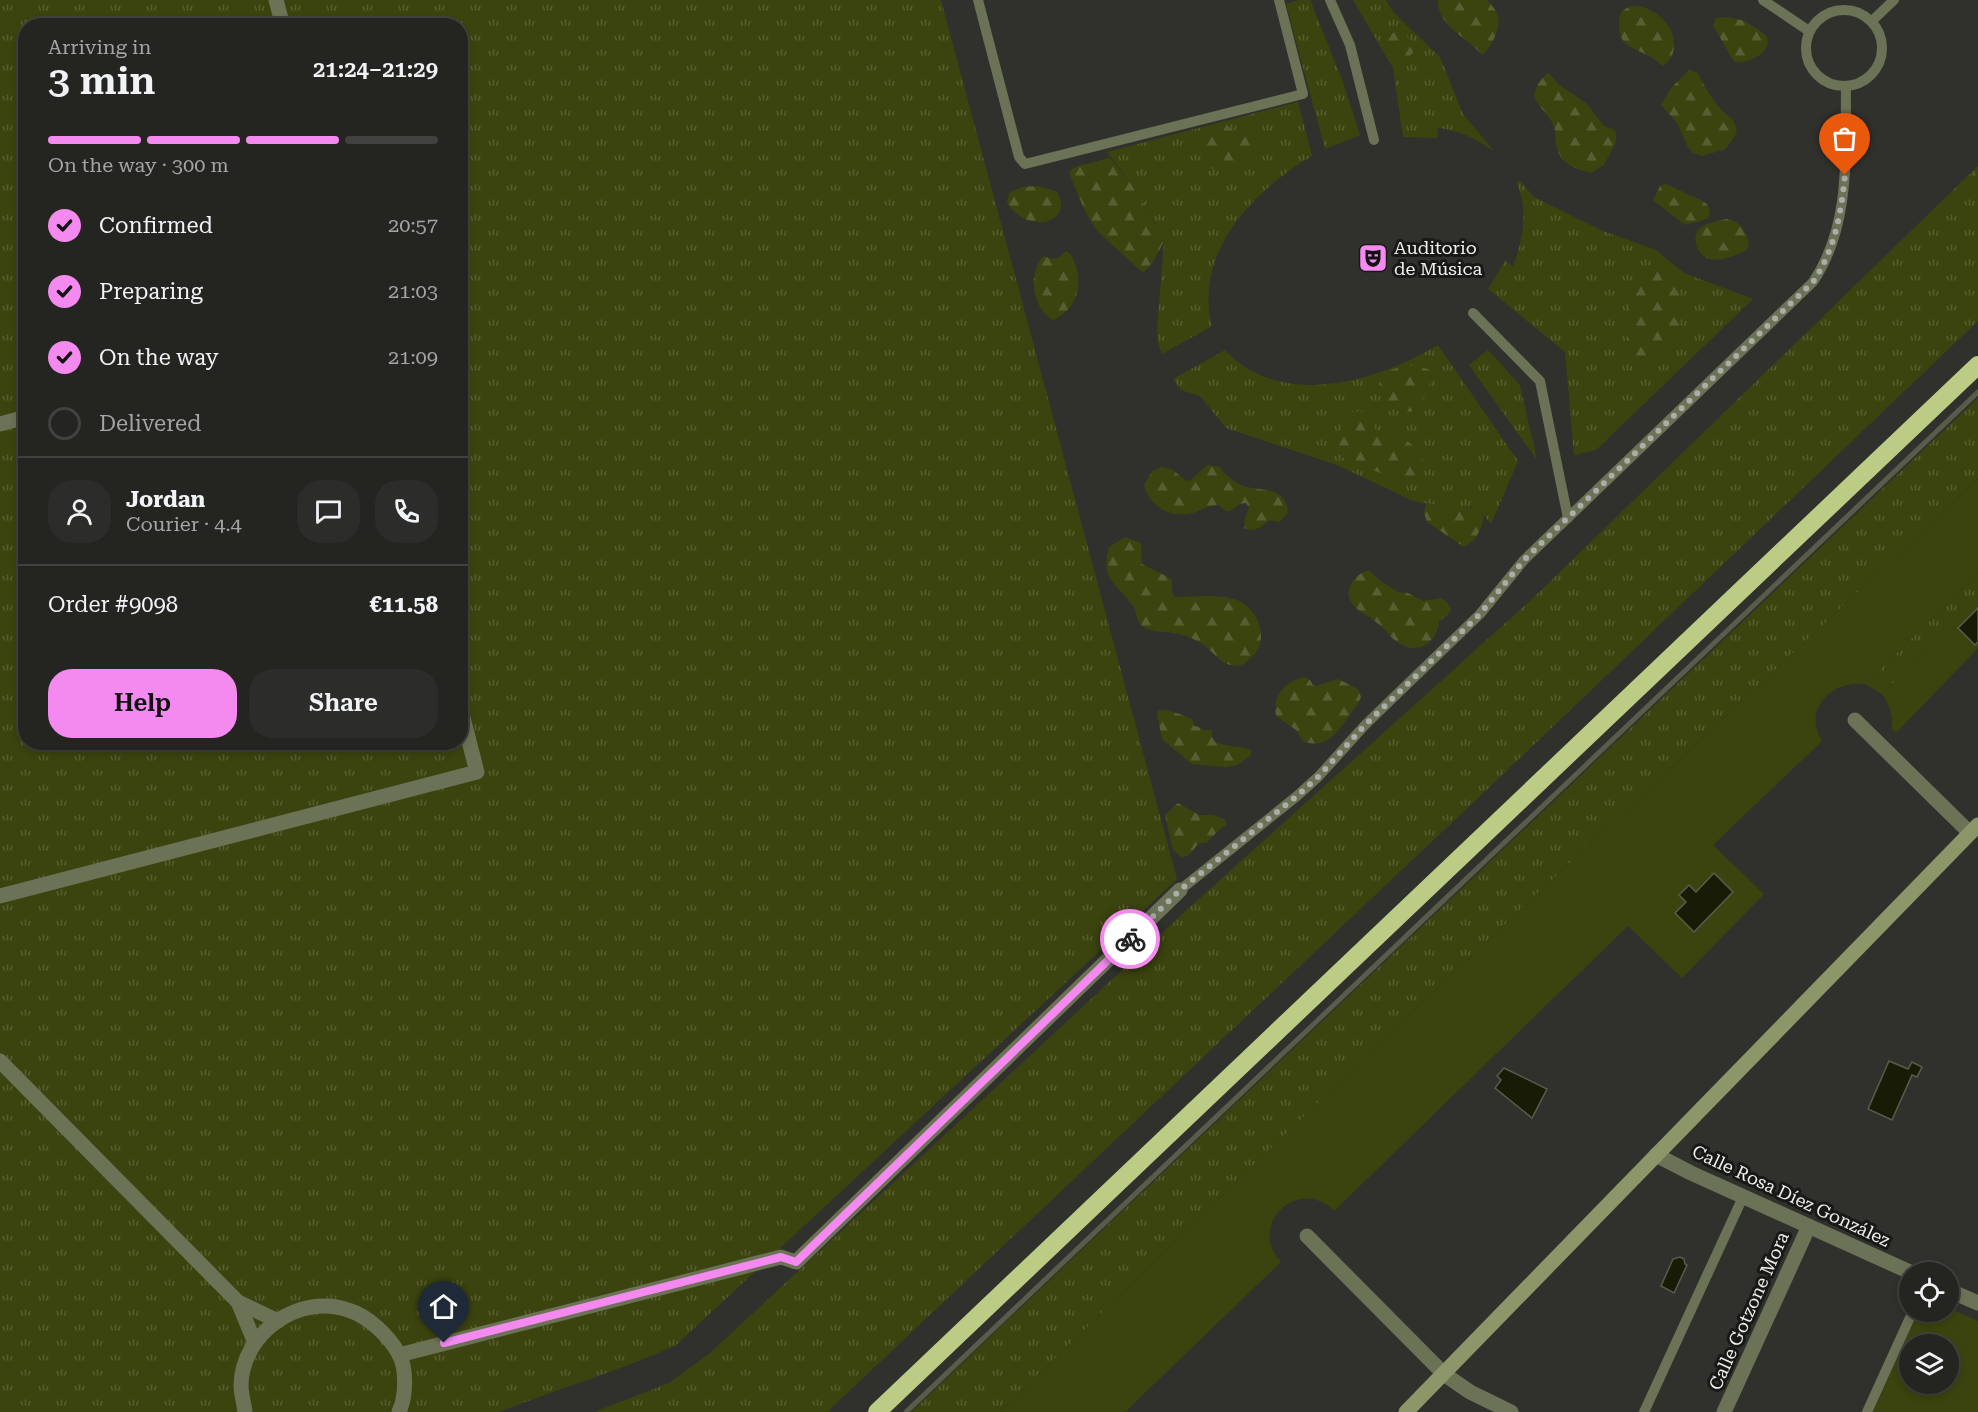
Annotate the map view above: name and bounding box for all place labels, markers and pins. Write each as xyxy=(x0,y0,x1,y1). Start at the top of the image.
pin xyxy=(1819,113,1870,175)
place label: Auditorio de Música xyxy=(1394,237,1483,279)
theatre icon: Auditorio de Música xyxy=(1357,242,1389,274)
pin xyxy=(418,1281,469,1343)

